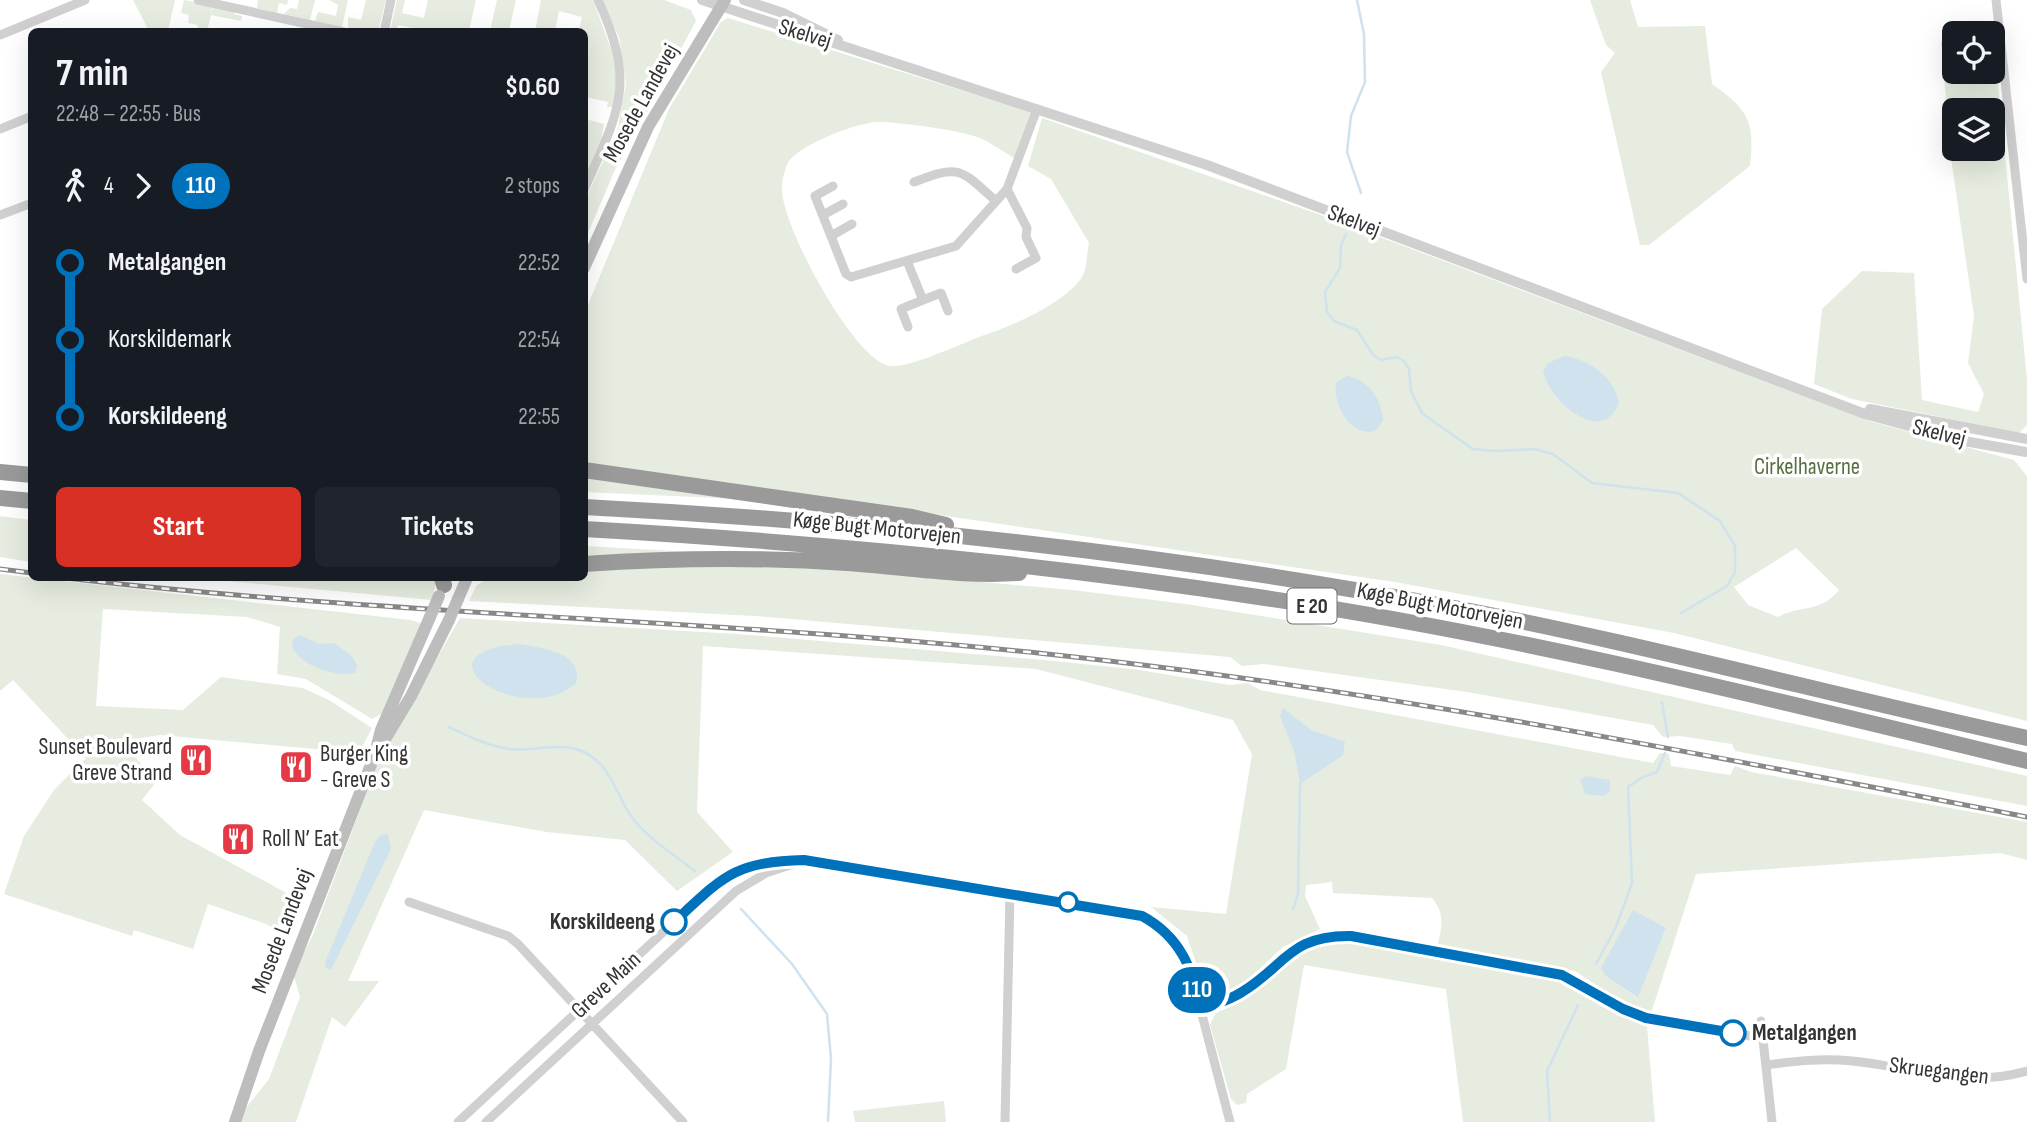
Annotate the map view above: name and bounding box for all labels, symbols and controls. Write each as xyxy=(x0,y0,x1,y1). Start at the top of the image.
street label: Skelvej xyxy=(775,13,835,55)
map controls xyxy=(1942,21,2005,161)
button: locate xyxy=(1942,21,2005,84)
street label: Mosede Landevej xyxy=(597,39,685,167)
text: 7 min xyxy=(56,51,128,96)
text: $0.60 xyxy=(505,72,560,103)
button: layers xyxy=(1942,98,2005,161)
text: 22:48 – 22:55 · Bus xyxy=(56,100,201,128)
icon: walk xyxy=(56,167,94,205)
icon: forward xyxy=(124,167,162,205)
text: 110 xyxy=(186,171,216,200)
text: 4 xyxy=(104,172,114,200)
text: 2 stops xyxy=(504,172,560,200)
street label: Skelvej xyxy=(1324,198,1384,244)
text: Metalgangen xyxy=(108,247,226,278)
text: 22:52 xyxy=(518,249,560,277)
text: Korskildemark xyxy=(108,324,232,355)
text: 22:54 xyxy=(518,326,560,354)
text: Korskildeeng xyxy=(108,401,227,432)
text: 22:55 xyxy=(518,403,560,431)
street label: Skelvej xyxy=(1909,413,1969,453)
park label: Cirkelhaverne xyxy=(1754,453,1860,481)
button: Start xyxy=(56,487,301,567)
button: Tickets xyxy=(315,487,560,567)
street label: Køge Bugt Motorvejen xyxy=(792,505,962,551)
street label: Køge Bugt Motorvejen xyxy=(1355,576,1525,636)
road number: E 20 xyxy=(1288,588,1336,624)
place label: Sunset Boulevard Greve Strand xyxy=(39,733,172,787)
place label: Burger King - Greve S xyxy=(320,740,408,794)
restaurant icon: Sunset Boulevard Greve Strand xyxy=(177,741,215,779)
restaurant icon: Burger King - Greve S xyxy=(277,748,315,786)
restaurant icon: Roll N’ Eat xyxy=(219,820,257,858)
place label: Roll N’ Eat xyxy=(262,825,339,853)
street label: Mosede Landevej xyxy=(245,865,319,997)
unlabelled marker xyxy=(1058,892,1078,912)
place label: Korskildeeng xyxy=(550,908,655,936)
marker: Korskildeeng xyxy=(661,909,687,935)
street label: Greve Main xyxy=(565,946,647,1024)
line badge: 110 xyxy=(1157,967,1237,1013)
text: 110 xyxy=(1182,975,1212,1004)
place label: Metalgangen xyxy=(1752,1019,1857,1047)
marker: Metalgangen xyxy=(1720,1020,1746,1046)
street label: Skruegangen xyxy=(1888,1051,1990,1091)

